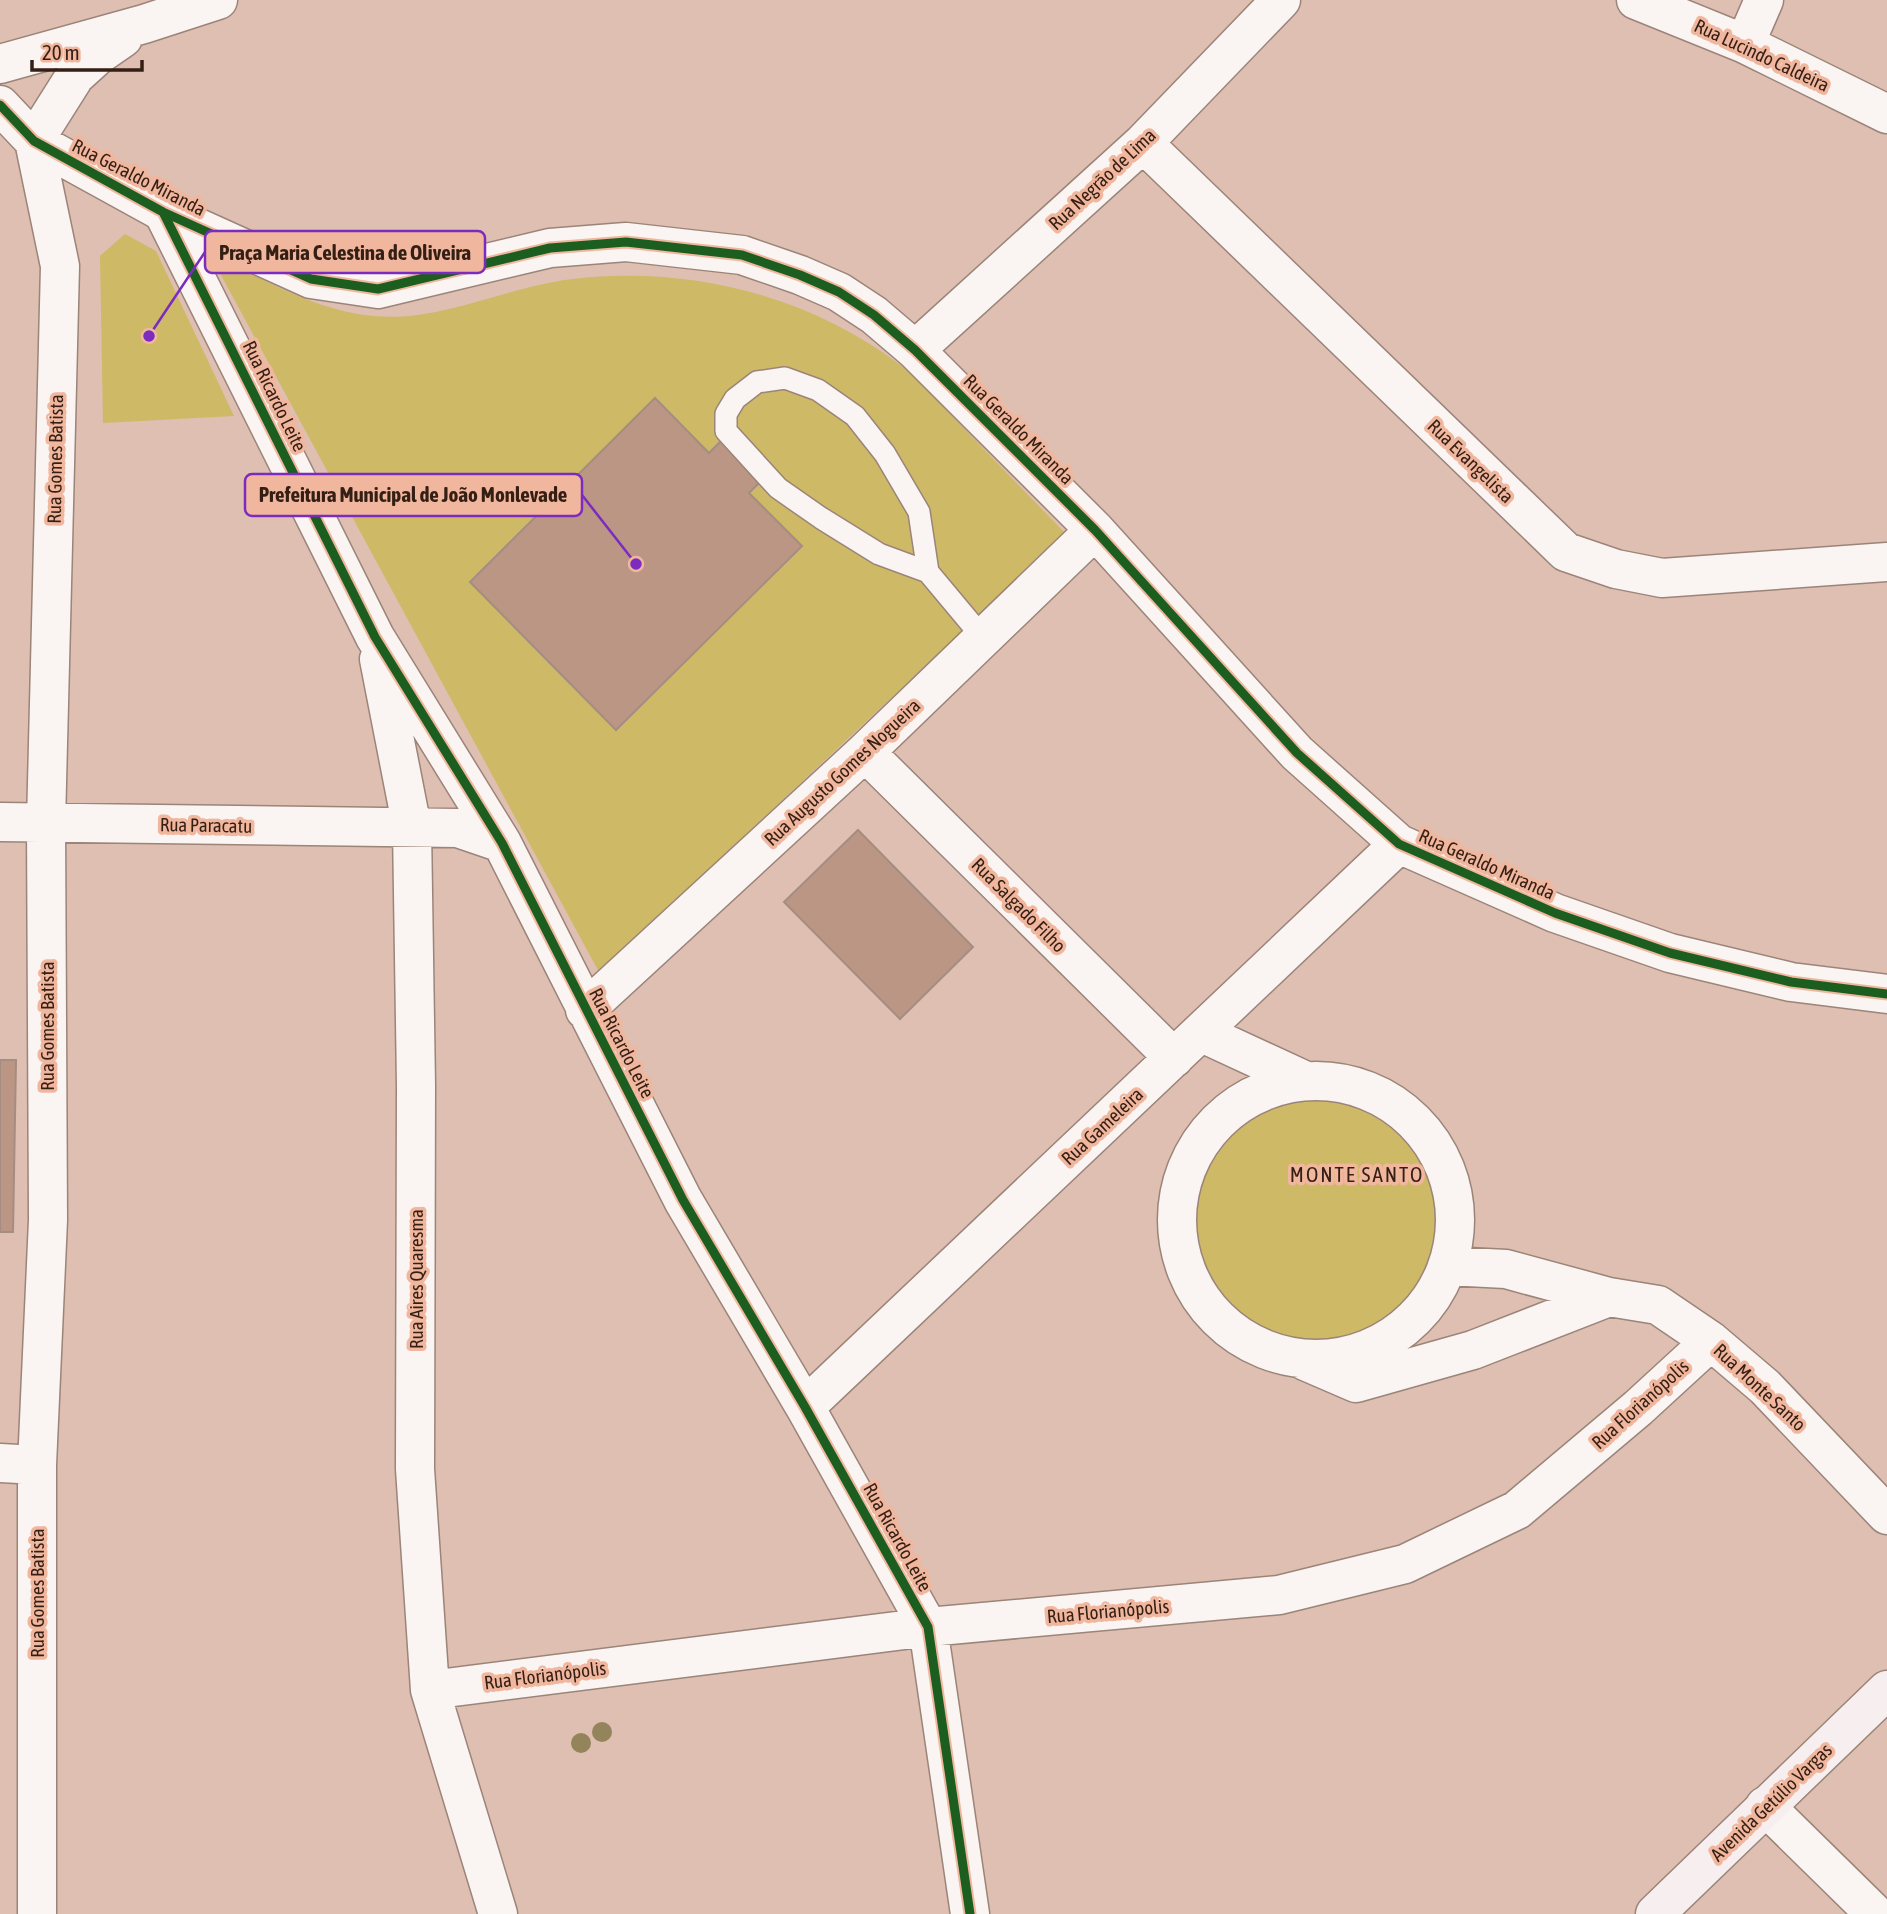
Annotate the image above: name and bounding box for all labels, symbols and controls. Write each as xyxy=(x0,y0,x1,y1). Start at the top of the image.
street label: Rua Lucindo Caldeira xyxy=(1691,14,1833,96)
scale bar xyxy=(32,28,142,72)
text: 20 m xyxy=(42,40,80,64)
street label: Rua Negrão de Lima xyxy=(1044,124,1160,234)
street label: Rua Geraldo Miranda xyxy=(69,134,209,220)
callout: Praça Maria Celestina de Oliveira xyxy=(205,231,485,273)
text: Praça Maria Celestina de Oliveira xyxy=(219,240,471,264)
street label: Rua Ricardo Leite xyxy=(239,337,311,455)
street label: Rua Geraldo Miranda xyxy=(959,369,1079,489)
street label: Rua Gomes Batista xyxy=(43,394,67,524)
street label: Rua Evangelista xyxy=(1424,415,1518,507)
callout: Prefeitura Municipal de João Monlevade xyxy=(245,474,582,516)
text: Prefeitura Municipal de João Monlevade xyxy=(259,482,567,506)
street label: Rua Augusto Gomes Nogueira xyxy=(760,694,924,850)
street label: Rua Paracatu xyxy=(160,813,252,837)
street label: Rua Geraldo Miranda xyxy=(1416,824,1558,904)
street label: Rua Salgado Filho xyxy=(967,853,1071,957)
street label: Rua Gomes Batista xyxy=(36,961,58,1091)
street label: Rua Ricardo Leite xyxy=(585,984,659,1102)
street label: Rua Gameleira xyxy=(1057,1083,1147,1169)
district label: MONTE SANTO xyxy=(1290,1162,1424,1186)
street label: Rua Aires Quaresma xyxy=(405,1209,427,1349)
street label: Rua Monte Santo xyxy=(1709,1339,1811,1435)
street label: Rua Florianópolis xyxy=(1587,1355,1693,1453)
street label: Rua Ricardo Leite xyxy=(859,1479,937,1595)
street label: Rua Gomes Batista xyxy=(26,1528,48,1658)
street label: Rua Florianópolis xyxy=(1046,1595,1170,1627)
street label: Rua Florianópolis xyxy=(483,1657,607,1693)
street label: Avenida Getúlio Vargas xyxy=(1706,1738,1836,1865)

